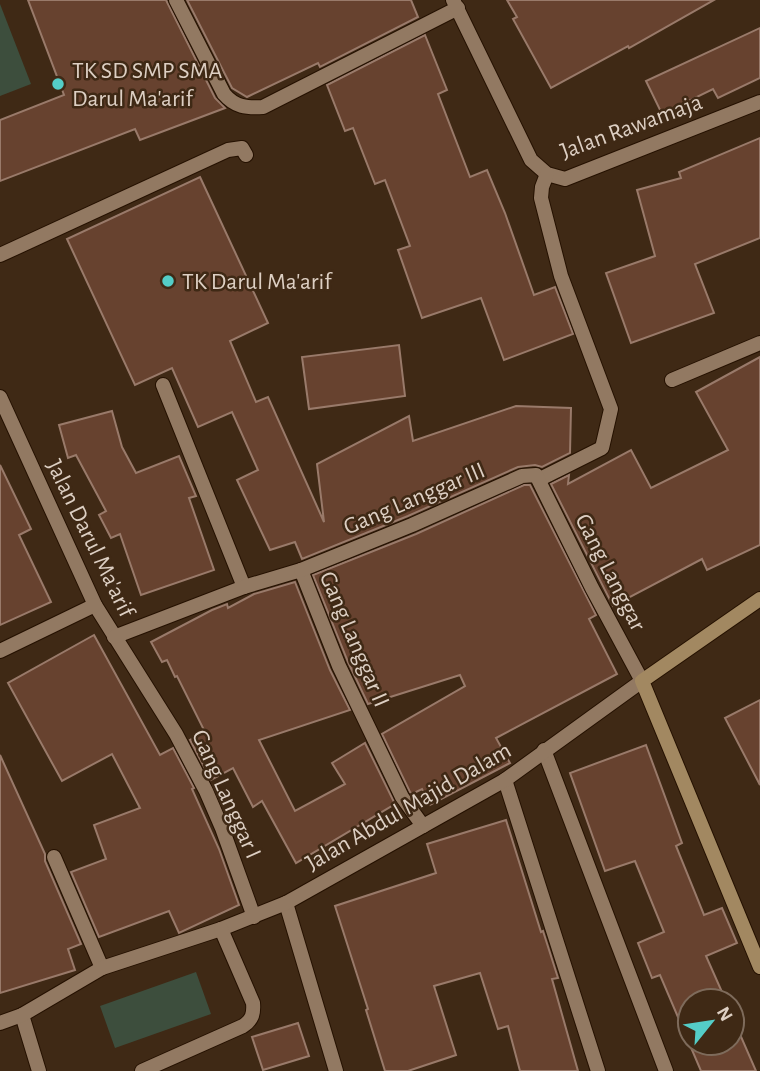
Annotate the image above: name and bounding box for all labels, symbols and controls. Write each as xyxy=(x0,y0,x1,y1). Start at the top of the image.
place label: TK SD SMP SMA Darul Ma'arif xyxy=(72,59,223,111)
marker: TK SD SMP SMA Darul Ma'arif xyxy=(50,76,66,92)
street label: Jalan Rawamaja xyxy=(557,90,706,164)
place label: TK Darul Ma'arif xyxy=(182,270,333,294)
marker: TK Darul Ma'arif xyxy=(160,273,176,289)
street label: Jalan Darul Ma'arif xyxy=(42,456,139,623)
street label: Gang Langgar III xyxy=(340,458,489,540)
street label: Gang Langgar xyxy=(570,510,650,635)
street label: Gang Langgar II xyxy=(315,568,393,711)
street label: Gang Langgar I xyxy=(187,726,265,862)
street label: Jalan Abdul Majid Dalam xyxy=(302,738,515,875)
north arrow xyxy=(676,987,746,1057)
text: N xyxy=(713,1004,736,1025)

